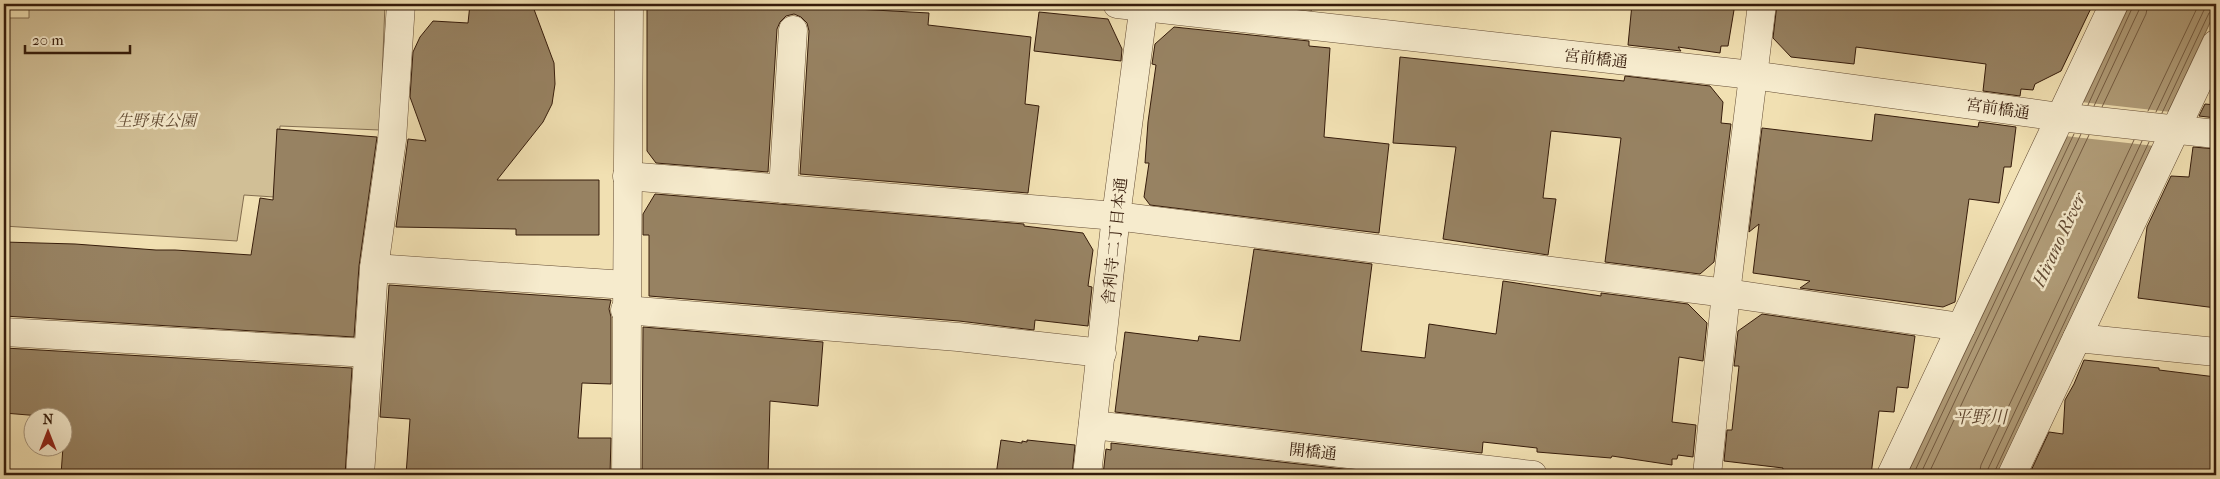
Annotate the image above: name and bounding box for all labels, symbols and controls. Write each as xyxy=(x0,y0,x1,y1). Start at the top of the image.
scale bar xyxy=(25,22,130,54)
text: 20 m xyxy=(32,31,64,49)
street label: 宮前橋通 xyxy=(1563,46,1629,71)
street label: 宮前橋通 xyxy=(1965,95,2031,122)
park label: 生野東公園 xyxy=(116,111,199,130)
street label: 舎利寺二丁目本通 xyxy=(1098,176,1131,306)
water label: Hirano River xyxy=(2028,188,2091,291)
north arrow xyxy=(22,406,72,456)
water label: 平野川 xyxy=(1953,407,2009,428)
text: N xyxy=(43,411,54,428)
street label: 開橋通 xyxy=(1288,440,1338,463)

